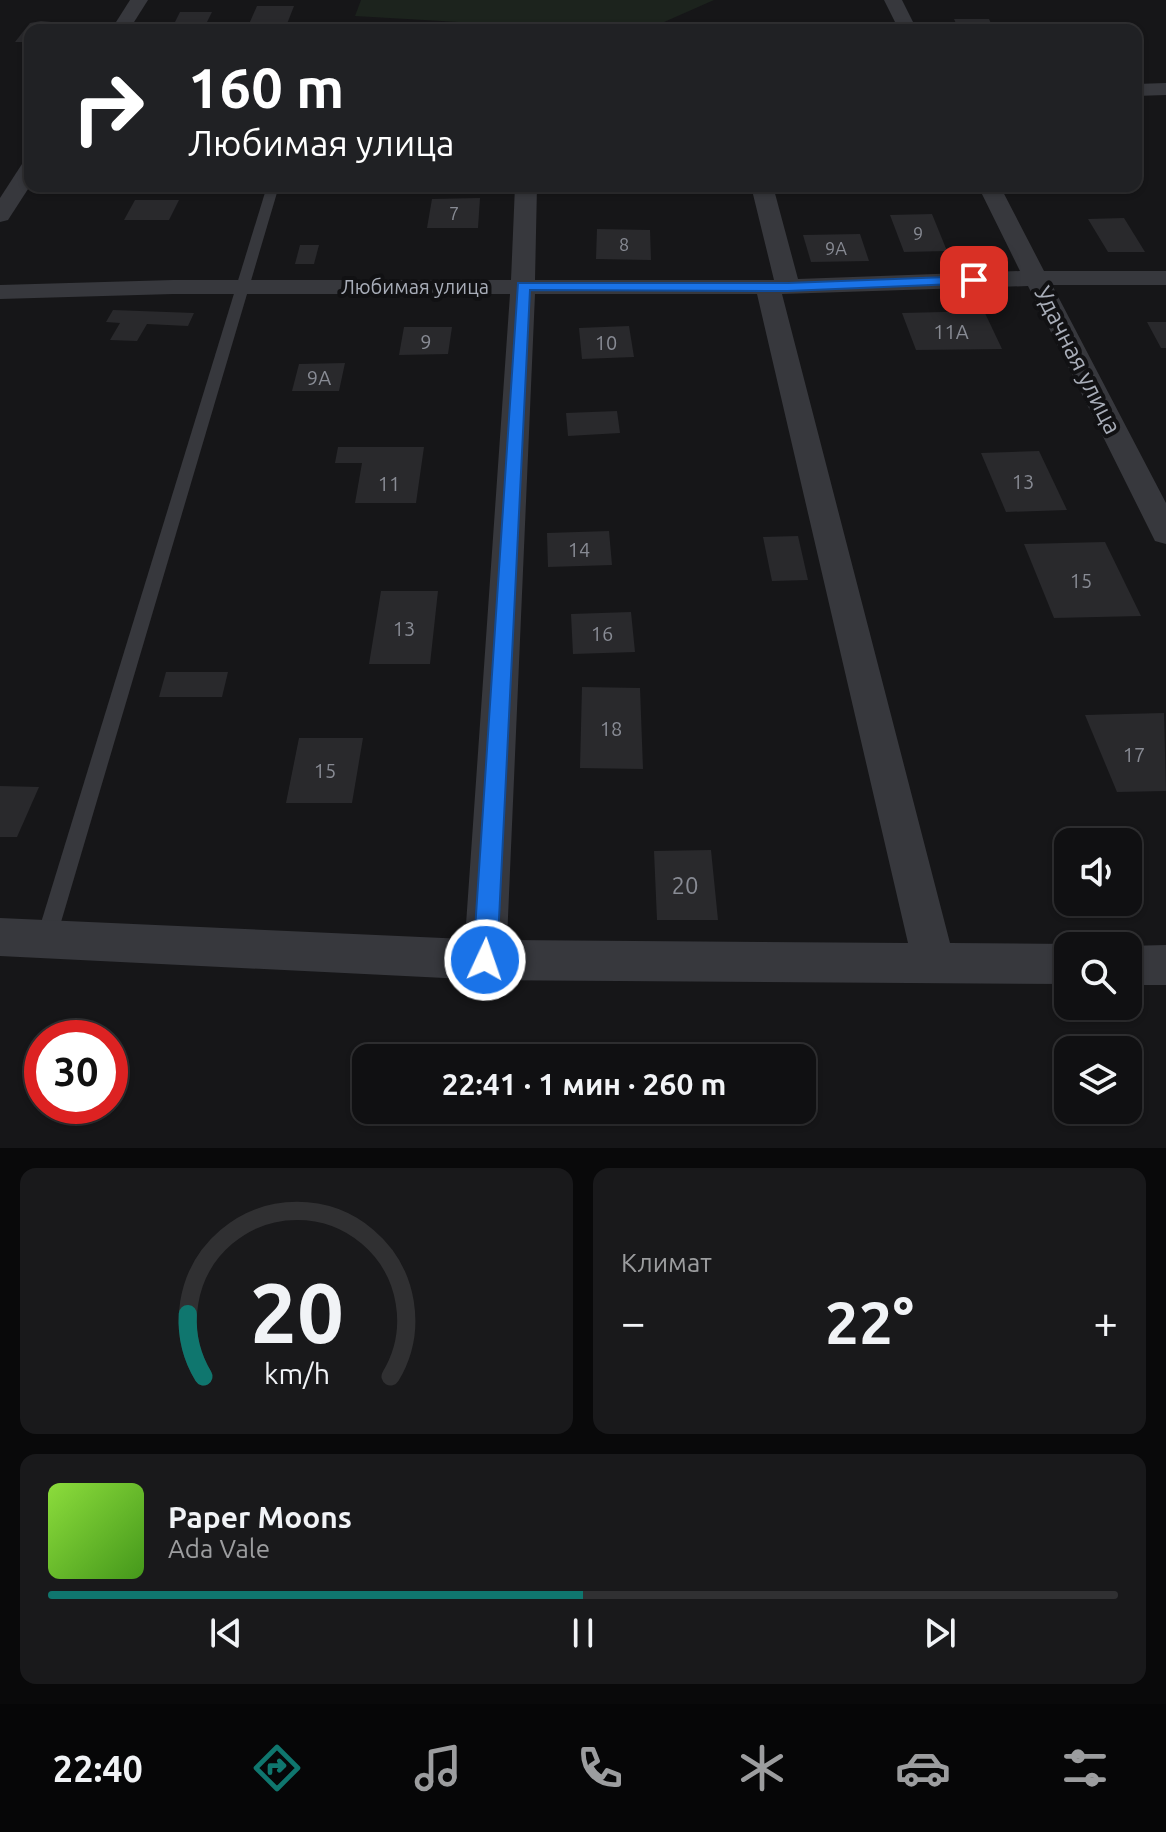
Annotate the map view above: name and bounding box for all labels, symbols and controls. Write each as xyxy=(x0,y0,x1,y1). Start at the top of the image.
icon: right xyxy=(56,56,160,160)
text: 160 m xyxy=(188,56,344,119)
text: Любимая улица xyxy=(188,122,455,163)
house number: 7 xyxy=(449,203,459,223)
house number: 9 xyxy=(913,223,923,243)
house number: 8 xyxy=(619,234,629,254)
house number: 9А xyxy=(825,238,847,258)
pin xyxy=(940,246,1008,314)
icon: arrive xyxy=(952,258,996,302)
street label: Любимая улица xyxy=(341,275,489,298)
street label: Удачная улица xyxy=(1029,282,1127,438)
house number: 11А xyxy=(933,320,969,343)
house number: 9 xyxy=(420,330,432,353)
house number: 10 xyxy=(595,331,617,354)
house number: 9А xyxy=(307,366,331,389)
house number: 13 xyxy=(1012,470,1034,493)
house number: 11 xyxy=(378,472,400,495)
house number: 14 xyxy=(568,538,590,561)
house number: 15 xyxy=(1070,569,1092,592)
house number: 13 xyxy=(393,617,415,640)
house number: 16 xyxy=(591,622,613,645)
house number: 18 xyxy=(600,717,622,740)
house number: 17 xyxy=(1123,743,1145,766)
house number: 15 xyxy=(314,759,336,782)
map controls xyxy=(1054,828,1142,1124)
button: sound xyxy=(1054,828,1142,916)
house number: 20 xyxy=(671,872,699,899)
position arrow xyxy=(443,918,527,1002)
button: search xyxy=(1054,932,1142,1020)
speed limit sign: 30 xyxy=(24,1020,128,1124)
button: layers xyxy=(1054,1036,1142,1124)
text: 22:41 · 1 мин · 260 m xyxy=(442,1067,726,1101)
text: Климат xyxy=(621,1248,712,1277)
text: 20 xyxy=(250,1265,343,1359)
text: 22° xyxy=(825,1288,914,1355)
text: − xyxy=(621,1297,646,1346)
text: + xyxy=(1093,1297,1118,1346)
text: km/h xyxy=(264,1357,330,1389)
text: Paper Moons xyxy=(168,1500,352,1534)
text: Ada Vale xyxy=(168,1534,270,1563)
icon: previous xyxy=(204,1611,248,1655)
icon: pause xyxy=(561,1611,605,1655)
icon: next xyxy=(918,1611,962,1655)
icon: directions xyxy=(249,1740,305,1796)
icon: music xyxy=(410,1740,466,1796)
icon: phone xyxy=(572,1740,628,1796)
icon: climate xyxy=(734,1740,790,1796)
icon: car xyxy=(895,1740,951,1796)
icon: filters xyxy=(1057,1740,1113,1796)
text: 22:40 xyxy=(53,1748,143,1789)

